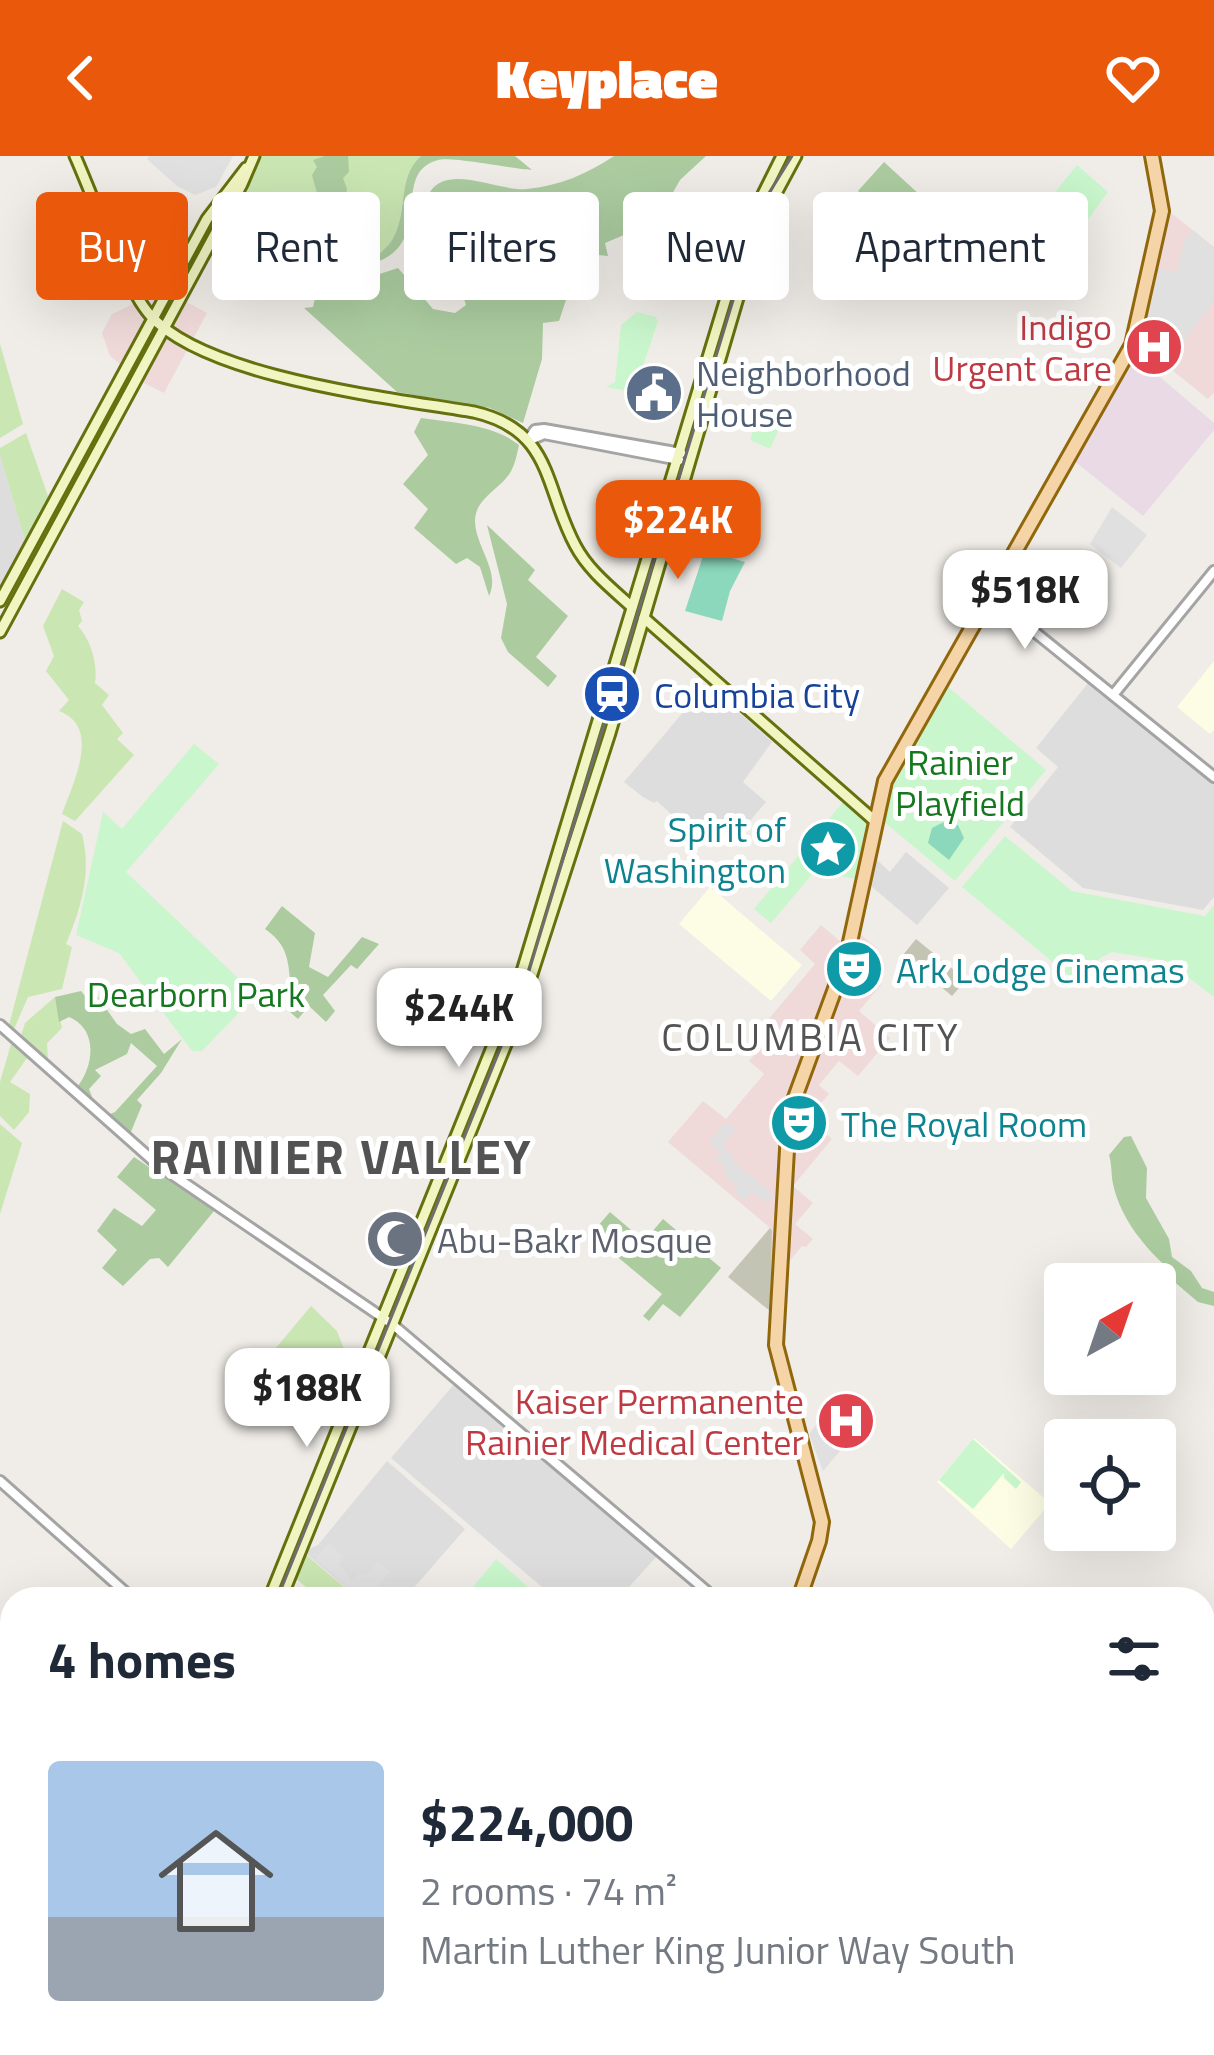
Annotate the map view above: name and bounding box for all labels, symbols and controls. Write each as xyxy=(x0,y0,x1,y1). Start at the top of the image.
text: Keyplace xyxy=(496,37,718,119)
icon: back xyxy=(48,45,114,111)
icon: heart xyxy=(1100,45,1166,111)
chip: Buy xyxy=(36,192,188,300)
chip: Rent xyxy=(212,192,380,300)
chip: Filters xyxy=(404,192,599,300)
chip: New xyxy=(623,192,789,300)
chip: Apartment xyxy=(813,192,1088,300)
place label: Indigo Urgent Care xyxy=(932,299,1112,395)
hospital icon: Indigo Urgent Care xyxy=(1123,316,1185,378)
place label: Neighborhood House xyxy=(696,345,911,441)
public building icon: Neighborhood House xyxy=(623,362,685,424)
pin: $224K xyxy=(594,480,762,582)
text: $224K xyxy=(623,489,733,548)
pin: $518K xyxy=(941,550,1109,652)
text: $518K xyxy=(970,559,1080,618)
station icon: Columbia City xyxy=(581,663,643,725)
place label: Columbia City xyxy=(654,667,860,722)
park label: Rainier Playfield xyxy=(895,734,1025,830)
place label: Spirit of Washington xyxy=(604,801,786,897)
place icon: Spirit of Washington xyxy=(797,818,859,880)
theatre icon: Ark Lodge Cinemas xyxy=(823,938,885,1000)
place label: Ark Lodge Cinemas xyxy=(896,942,1185,997)
park label: Dearborn Park xyxy=(87,966,305,1021)
pin: $244K xyxy=(375,968,543,1070)
text: $244K xyxy=(404,977,514,1036)
district label: COLUMBIA CITY xyxy=(661,1007,961,1066)
theatre icon: The Royal Room xyxy=(768,1092,830,1154)
place label: The Royal Room xyxy=(841,1096,1087,1151)
district label: RAINIER VALLEY xyxy=(150,1120,534,1193)
mosque icon: Abu-Bakr Mosque xyxy=(364,1208,426,1270)
place label: Abu-Bakr Mosque xyxy=(437,1212,712,1267)
north arrow xyxy=(1044,1263,1176,1395)
map controls xyxy=(1044,1263,1176,1551)
pin: $188K xyxy=(223,1348,391,1450)
text: $188K xyxy=(252,1357,362,1416)
place label: Kaiser Permanente Rainier Medical Center xyxy=(465,1373,804,1469)
hospital icon: Kaiser Permanente Rainier Medical Center xyxy=(815,1390,877,1452)
button: locate xyxy=(1044,1419,1176,1551)
text: 4 homes xyxy=(48,1620,236,1698)
icon: filters xyxy=(1101,1626,1167,1692)
text: $224,000 xyxy=(420,1783,633,1861)
icon: home xyxy=(144,1809,288,1953)
text: 2 rooms · 74 m² xyxy=(420,1861,677,1920)
text: Martin Luther King Junior Way South xyxy=(420,1920,1015,1979)

